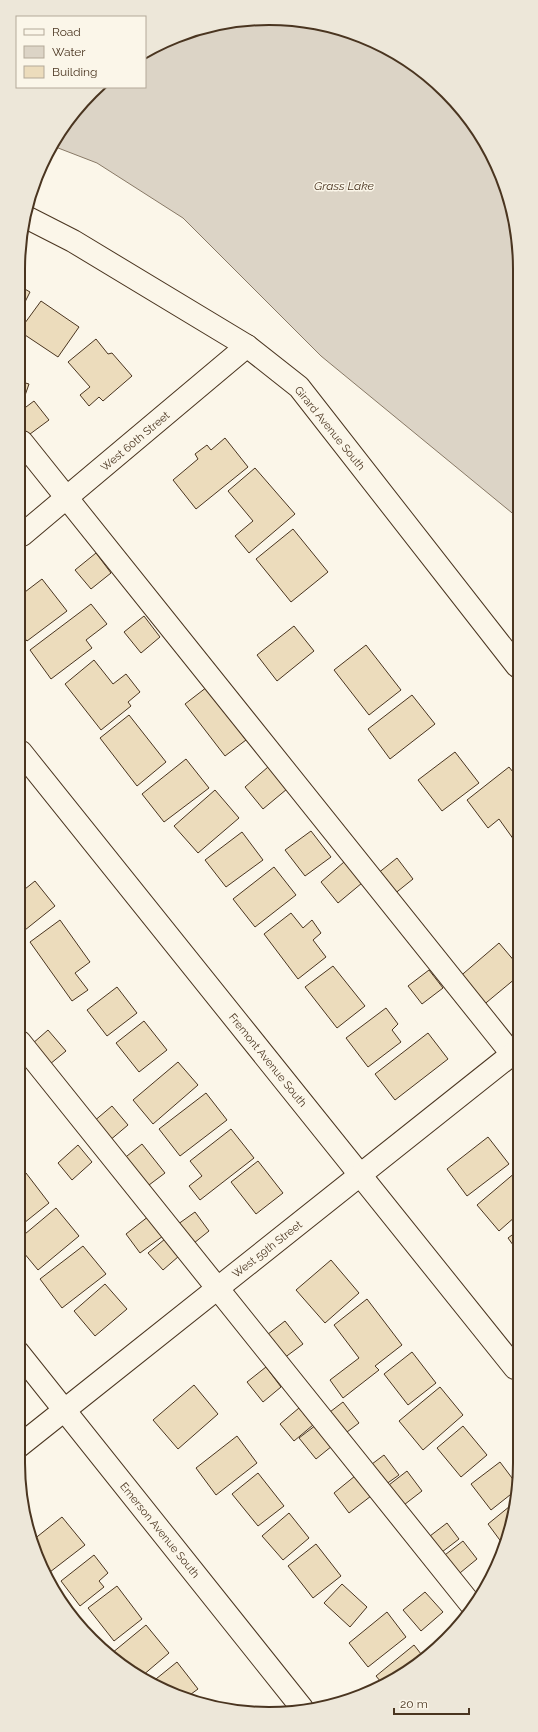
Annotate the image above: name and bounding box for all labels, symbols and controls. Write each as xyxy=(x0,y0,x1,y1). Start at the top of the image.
legend xyxy=(16,16,146,88)
text: Road xyxy=(52,25,81,39)
text: Water xyxy=(52,45,86,59)
text: Building xyxy=(52,65,98,79)
water label: Grass Lake xyxy=(314,179,375,193)
street label: Girard Avenue South xyxy=(292,384,368,473)
street label: West 60th Street xyxy=(98,409,173,474)
street label: Fremont Avenue South xyxy=(226,1011,309,1110)
street label: West 59th Street xyxy=(230,1218,305,1281)
street label: Emerson Avenue South xyxy=(117,1480,202,1581)
scale bar xyxy=(394,1690,469,1716)
text: 20 m xyxy=(400,1697,428,1711)

